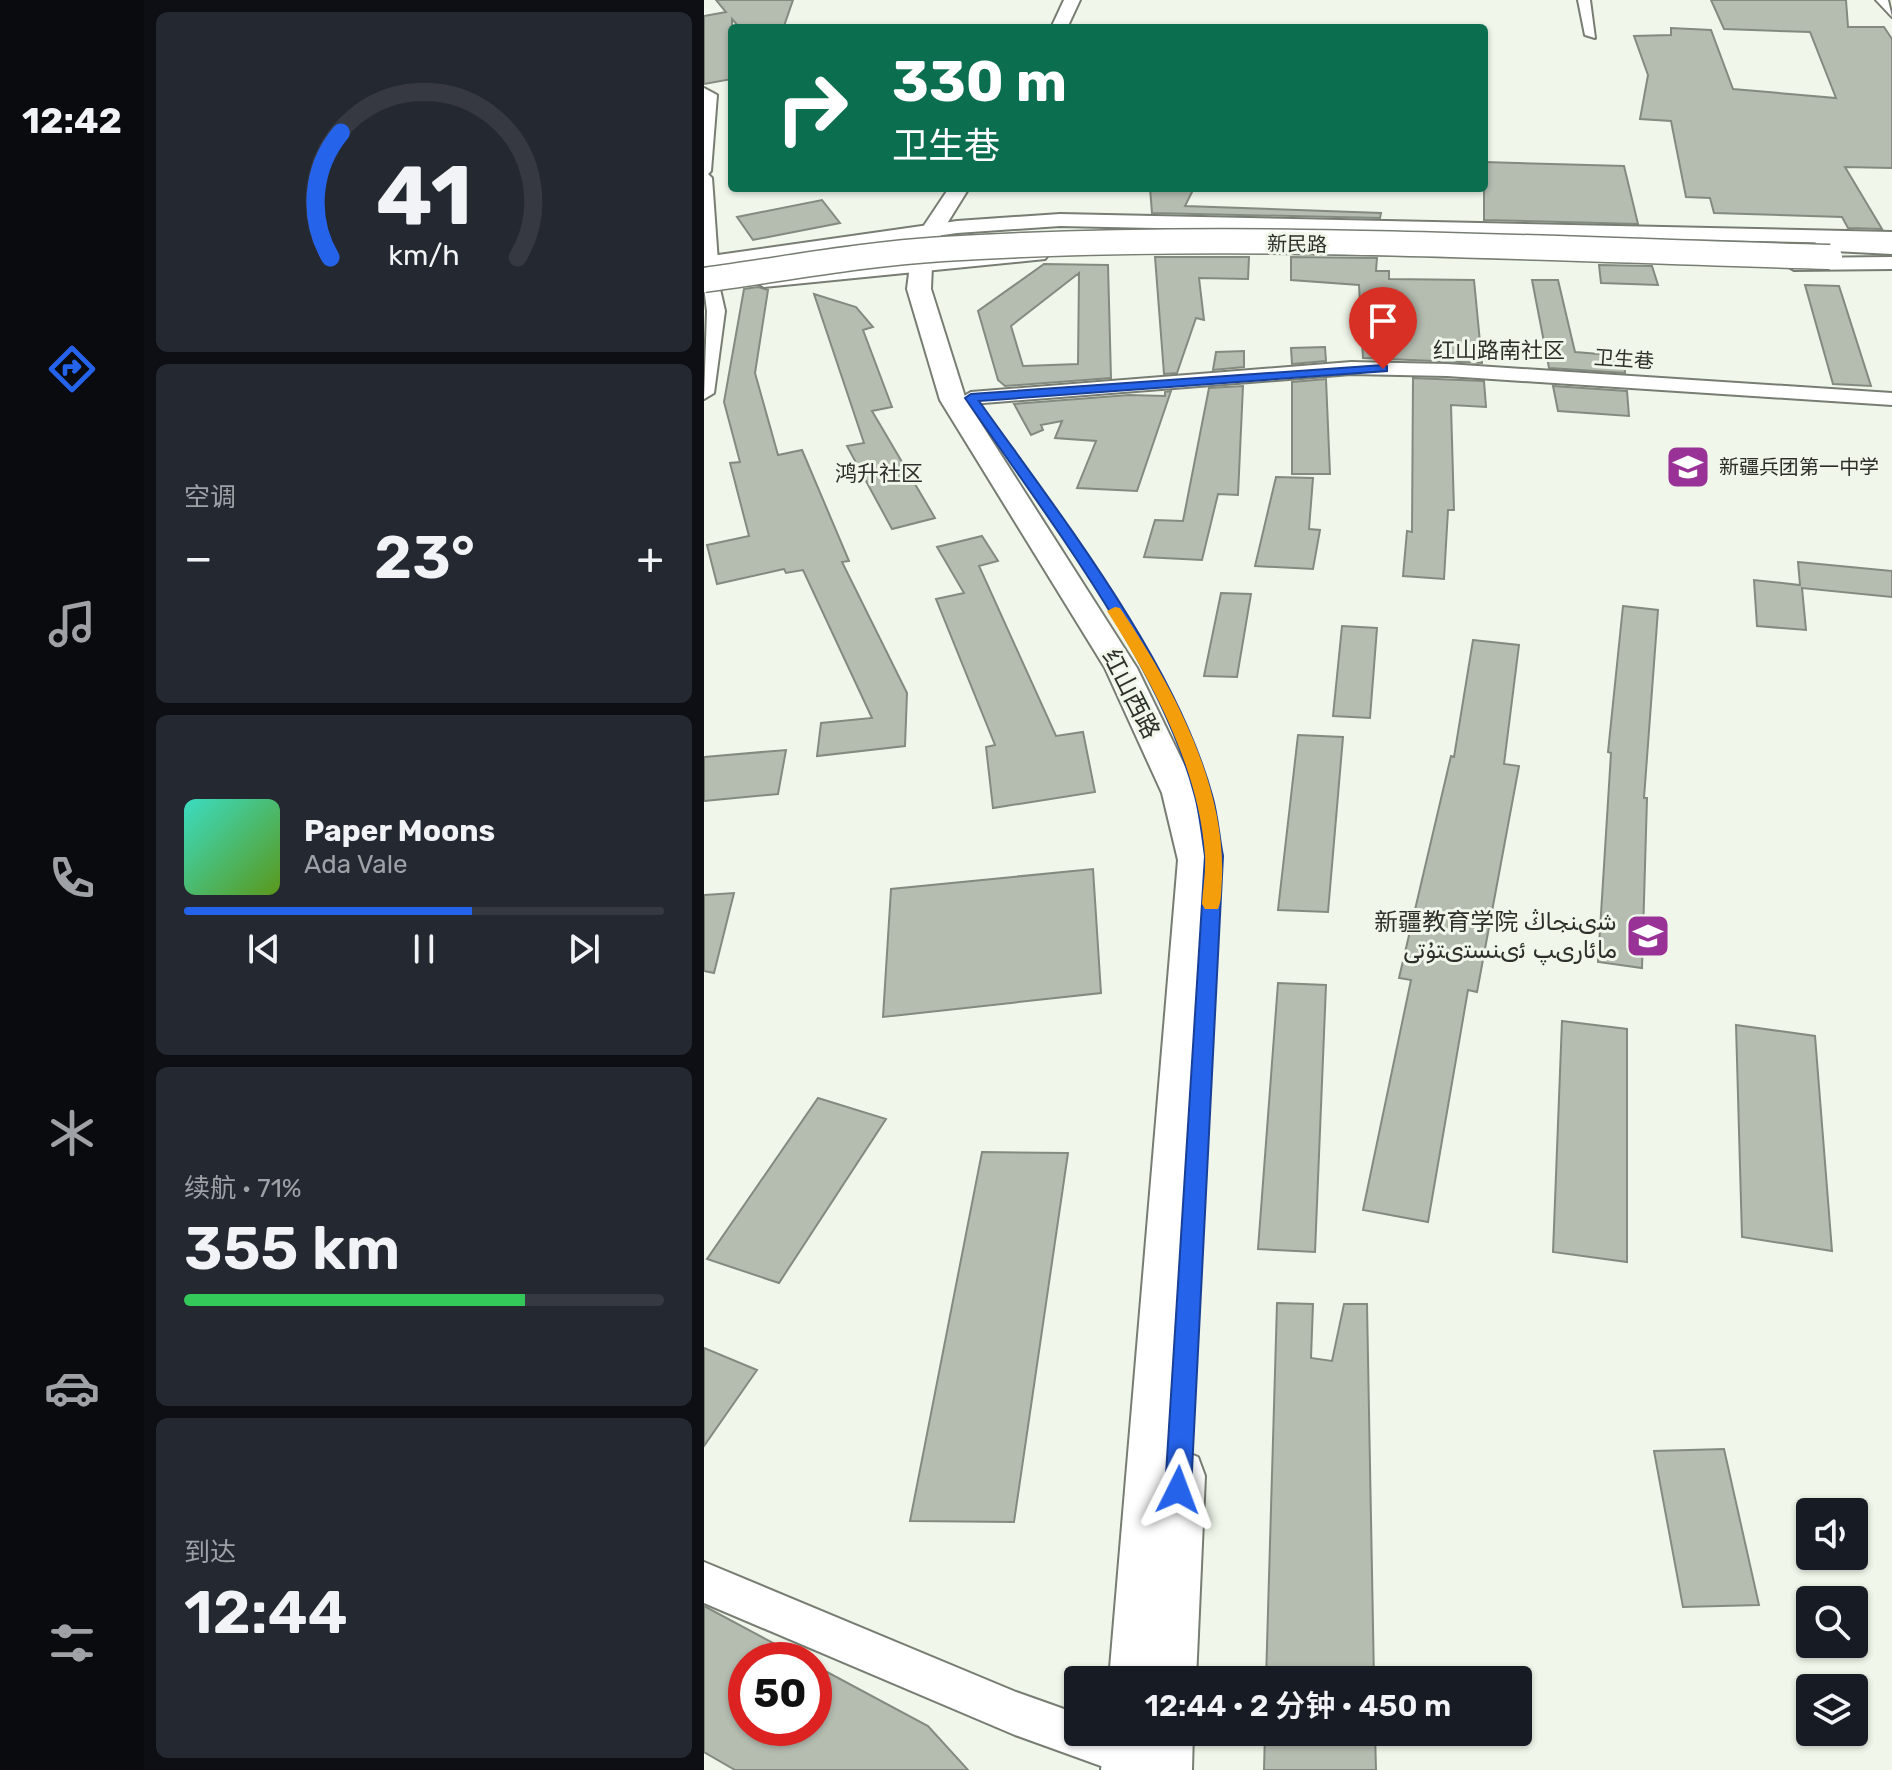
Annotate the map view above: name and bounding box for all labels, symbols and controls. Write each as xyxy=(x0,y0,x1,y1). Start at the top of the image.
text: 330 m xyxy=(892,49,1067,115)
icon: right xyxy=(760,56,864,160)
text: 12:42 xyxy=(22,99,122,142)
text: 卫生巷 xyxy=(892,124,1000,167)
text: 41 xyxy=(376,145,472,244)
street label: 新民路 xyxy=(1267,231,1327,257)
text: km/h xyxy=(388,238,460,272)
pin xyxy=(1349,287,1417,369)
icon: arrive xyxy=(1361,299,1405,343)
district label: 红山路南社区 xyxy=(1433,337,1565,364)
icon: directions xyxy=(44,341,100,397)
street label: 卫生巷 xyxy=(1593,345,1655,373)
school or university icon: 新疆兵团第一中学 xyxy=(1664,443,1712,491)
place label: 新疆兵团第一中学 xyxy=(1719,455,1879,479)
district label: 鸿升社区 xyxy=(835,460,923,487)
text: 空调 xyxy=(184,482,236,513)
text: 23° xyxy=(374,522,475,593)
text: − xyxy=(184,532,213,584)
text: + xyxy=(637,532,664,584)
icon: music xyxy=(44,596,100,652)
street label: 红山西路 xyxy=(1097,645,1165,743)
text: Paper Moons xyxy=(304,813,495,849)
text: Ada Vale xyxy=(304,849,408,880)
icon: phone xyxy=(44,850,100,906)
place label: 新疆教育学院 شىنجاڭ مائارىپ ئىنستىتۇتى xyxy=(1374,908,1617,966)
school or university icon: 新疆教育学院 شىنجاڭ مائارىپ ئىنستىتۇتى xyxy=(1624,912,1672,960)
icon: previous xyxy=(242,927,286,971)
icon: pause xyxy=(402,927,446,971)
icon: next xyxy=(562,927,606,971)
icon: climate xyxy=(44,1105,100,1161)
text: 续航 · 71% xyxy=(184,1173,302,1204)
text: 355 km xyxy=(184,1213,400,1284)
icon: car xyxy=(44,1360,100,1416)
position arrow xyxy=(1136,1448,1220,1532)
map controls xyxy=(1796,1498,1868,1746)
button: sound xyxy=(1796,1498,1868,1570)
text: 到达 xyxy=(184,1537,236,1568)
text: 12:44 xyxy=(184,1577,348,1648)
button: search xyxy=(1796,1586,1868,1658)
icon: filters xyxy=(44,1615,100,1671)
speed limit sign: 50 xyxy=(728,1642,832,1746)
button: layers xyxy=(1796,1674,1868,1746)
text: 12:44 · 2 分钟 · 450 m xyxy=(1145,1688,1451,1724)

